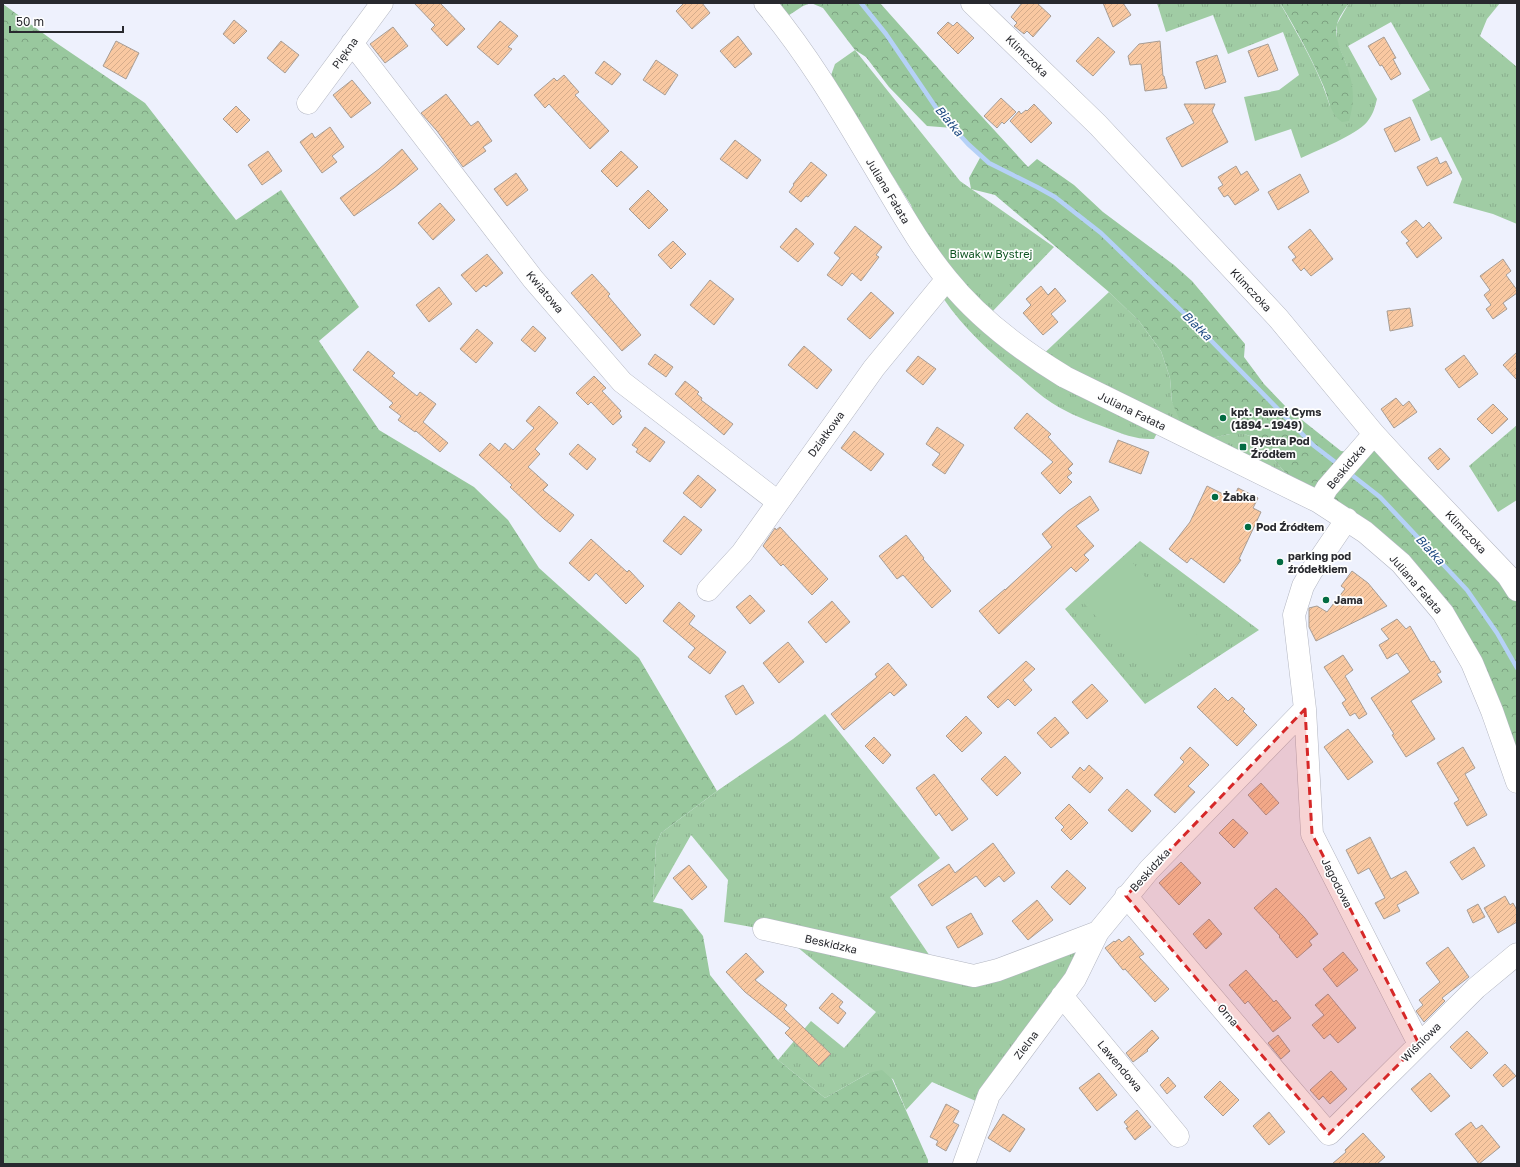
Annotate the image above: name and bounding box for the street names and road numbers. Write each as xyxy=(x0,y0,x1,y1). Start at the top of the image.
street label: Klimczoka xyxy=(1003,32,1051,79)
street label: Piękna xyxy=(329,34,360,71)
street label: Juliana Fałata xyxy=(864,156,913,226)
street label: Klimczoka xyxy=(1228,265,1275,314)
street label: Kwiatowa xyxy=(524,268,567,315)
street label: Juliana Fałata xyxy=(1096,388,1168,433)
street label: Działkowa xyxy=(805,408,847,459)
street label: Beskidzka xyxy=(1323,442,1368,491)
street label: Klimczoka xyxy=(1443,507,1490,556)
street label: Juliana Fałata xyxy=(1387,551,1446,616)
street label: Beskidzka xyxy=(1127,845,1172,894)
street label: Jagodowa xyxy=(1319,856,1355,910)
street label: Beskidzka xyxy=(804,931,859,956)
street label: Orna xyxy=(1215,1001,1242,1029)
street label: Wiśniowa xyxy=(1398,1019,1443,1064)
street label: Zielna xyxy=(1011,1028,1041,1062)
street label: Lawendowa xyxy=(1095,1038,1145,1094)

